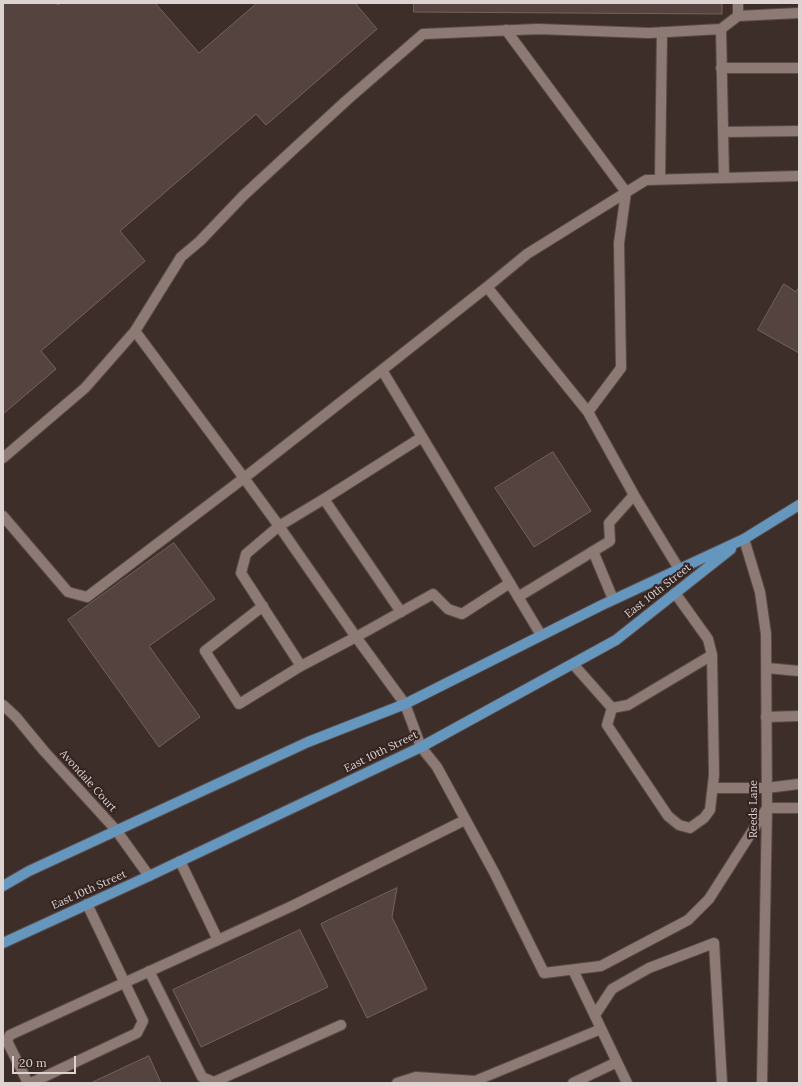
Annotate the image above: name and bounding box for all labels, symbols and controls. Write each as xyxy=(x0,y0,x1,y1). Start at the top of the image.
street label: East 10th Street xyxy=(622,561,694,621)
street label: East 10th Street xyxy=(342,728,420,776)
street label: Avondale Court xyxy=(57,747,119,815)
street label: Reeds Lane xyxy=(747,780,761,838)
street label: East 10th Street xyxy=(50,868,128,912)
scale bar xyxy=(14,1048,78,1074)
text: 20 m xyxy=(19,1055,47,1070)

